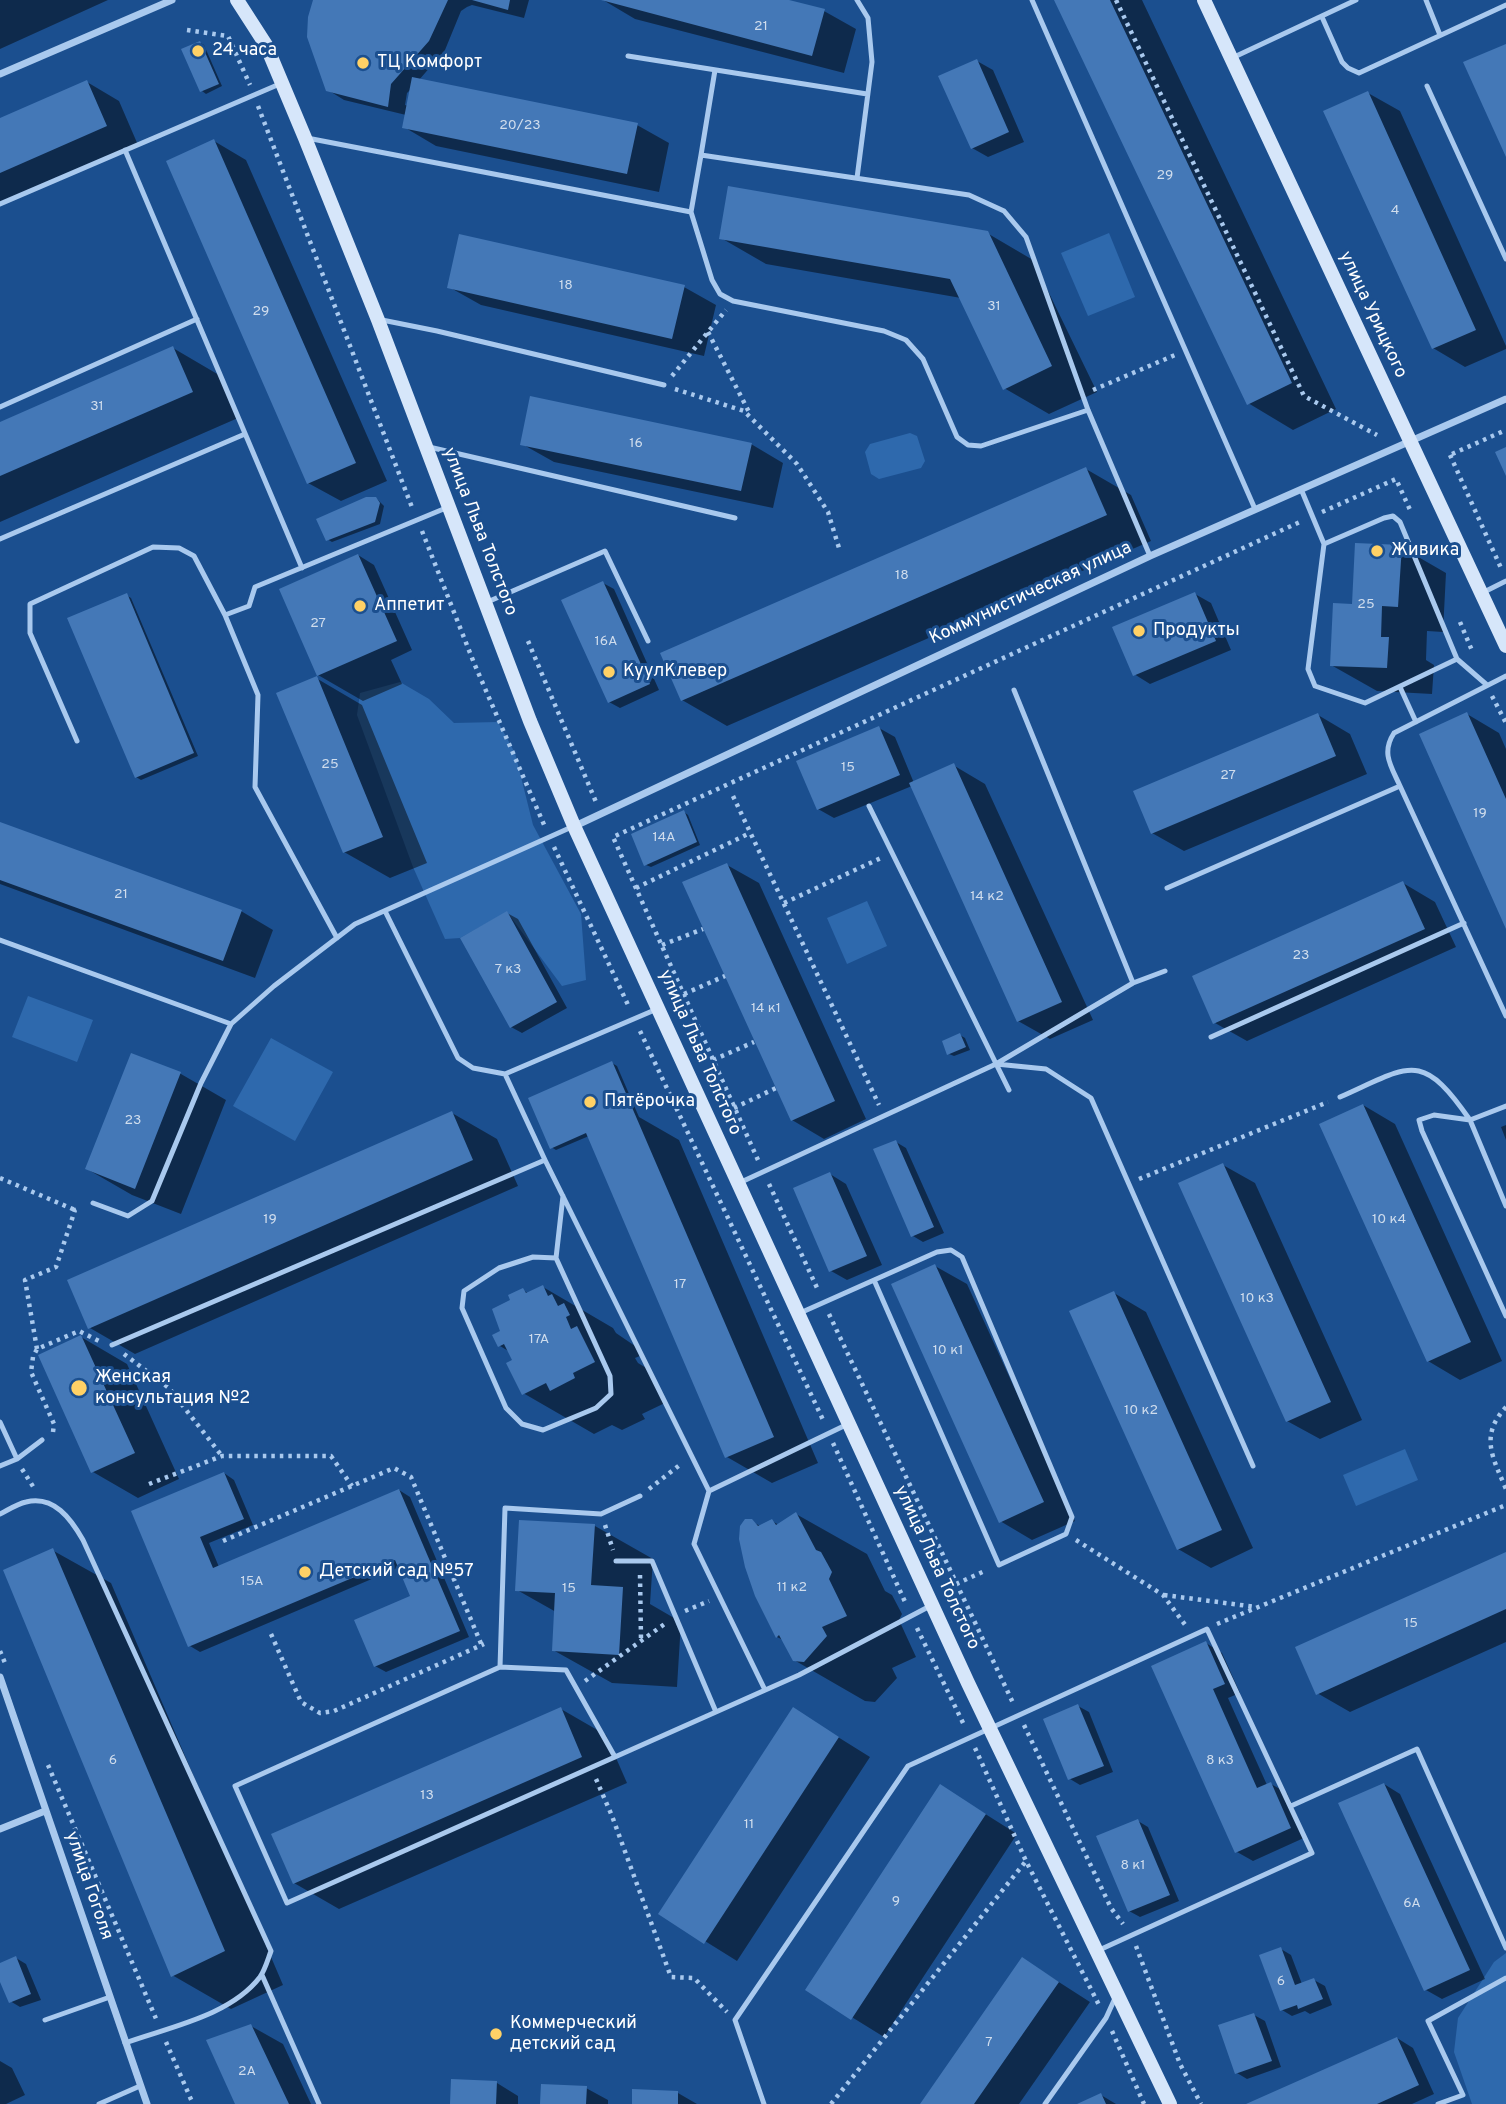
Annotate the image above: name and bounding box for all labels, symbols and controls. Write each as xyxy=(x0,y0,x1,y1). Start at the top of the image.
house number: 21 xyxy=(754,19,768,35)
place label: 24 часа xyxy=(212,40,277,62)
marker: 24 часа xyxy=(190,43,206,59)
place label: ТЦ Комфорт xyxy=(377,52,482,74)
marker: ТЦ Комфорт xyxy=(355,55,371,71)
house number: 20/23 xyxy=(499,118,541,134)
house number: 29 xyxy=(1157,168,1173,184)
house number: 4 xyxy=(1391,203,1399,219)
street label: улица Урицкого xyxy=(1333,248,1411,382)
house number: 18 xyxy=(559,278,573,294)
house number: 31 xyxy=(987,299,1001,315)
house number: 29 xyxy=(253,304,269,320)
house number: 31 xyxy=(90,399,104,415)
house number: 16 xyxy=(629,436,643,452)
street label: улица Льва Толстого xyxy=(437,445,521,619)
street label: Коммунистическая улица xyxy=(927,538,1135,650)
place label: Живика xyxy=(1391,540,1459,562)
marker: Живика xyxy=(1369,543,1385,559)
house number: 18 xyxy=(895,568,909,584)
place label: Аппетит xyxy=(374,595,444,617)
house number: 25 xyxy=(1357,597,1375,613)
marker: Аппетит xyxy=(352,598,368,614)
house number: 27 xyxy=(310,616,326,632)
place label: Продукты xyxy=(1153,620,1240,642)
marker: Продукты xyxy=(1131,623,1147,639)
house number: 16А xyxy=(595,634,617,650)
place label: КуулКлевер xyxy=(623,661,727,683)
marker: КуулКлевер xyxy=(601,664,617,680)
house number: 25 xyxy=(321,757,339,773)
house number: 15 xyxy=(841,760,855,776)
house number: 27 xyxy=(1220,768,1236,784)
house number: 19 xyxy=(1473,806,1487,822)
house number: 14А xyxy=(653,830,675,846)
house number: 21 xyxy=(114,887,128,903)
house number: 14 к2 xyxy=(970,889,1004,905)
house number: 23 xyxy=(1293,948,1309,964)
house number: 7 к3 xyxy=(495,962,521,978)
street label: улица Льва Толстого xyxy=(653,967,745,1139)
house number: 14 к1 xyxy=(751,1001,781,1017)
place label: Пятёрочка xyxy=(604,1091,695,1113)
marker: Пятёрочка xyxy=(582,1094,598,1110)
house number: 23 xyxy=(125,1113,141,1129)
house number: 19 xyxy=(263,1212,277,1228)
house number: 10 к4 xyxy=(1372,1212,1406,1228)
house number: 17 xyxy=(674,1277,686,1293)
house number: 10 к3 xyxy=(1240,1291,1274,1307)
house number: 17А xyxy=(529,1332,549,1348)
house number: 10 к1 xyxy=(933,1343,963,1359)
place label: Женская консультация №2 xyxy=(95,1367,250,1410)
marker: Женская консультация №2 xyxy=(69,1378,89,1398)
house number: 10 к2 xyxy=(1124,1403,1158,1419)
street label: улица Льва Толстого xyxy=(888,1482,984,1654)
place label: Детский сад №57 xyxy=(319,1561,474,1583)
marker: Детский сад №57 xyxy=(297,1564,313,1580)
house number: 15А xyxy=(240,1574,264,1590)
house number: 11 к2 xyxy=(777,1580,807,1596)
house number: 15 xyxy=(562,1581,576,1597)
house number: 15 xyxy=(1404,1616,1418,1632)
house number: 6 xyxy=(109,1753,117,1769)
house number: 8 к3 xyxy=(1206,1753,1234,1769)
house number: 13 xyxy=(420,1788,434,1804)
house number: 11 xyxy=(744,1817,754,1833)
street label: улица Гоголя xyxy=(59,1829,117,1943)
house number: 8 к1 xyxy=(1120,1858,1146,1874)
house number: 9 xyxy=(892,1894,900,1910)
house number: 6А xyxy=(1403,1896,1421,1912)
house number: 6 xyxy=(1277,1974,1285,1990)
place label: Коммерческий детский сад xyxy=(510,2013,637,2056)
marker: Коммерческий детский сад xyxy=(488,2026,504,2042)
house number: 7 xyxy=(985,2035,993,2051)
house number: 2А xyxy=(238,2064,256,2080)

